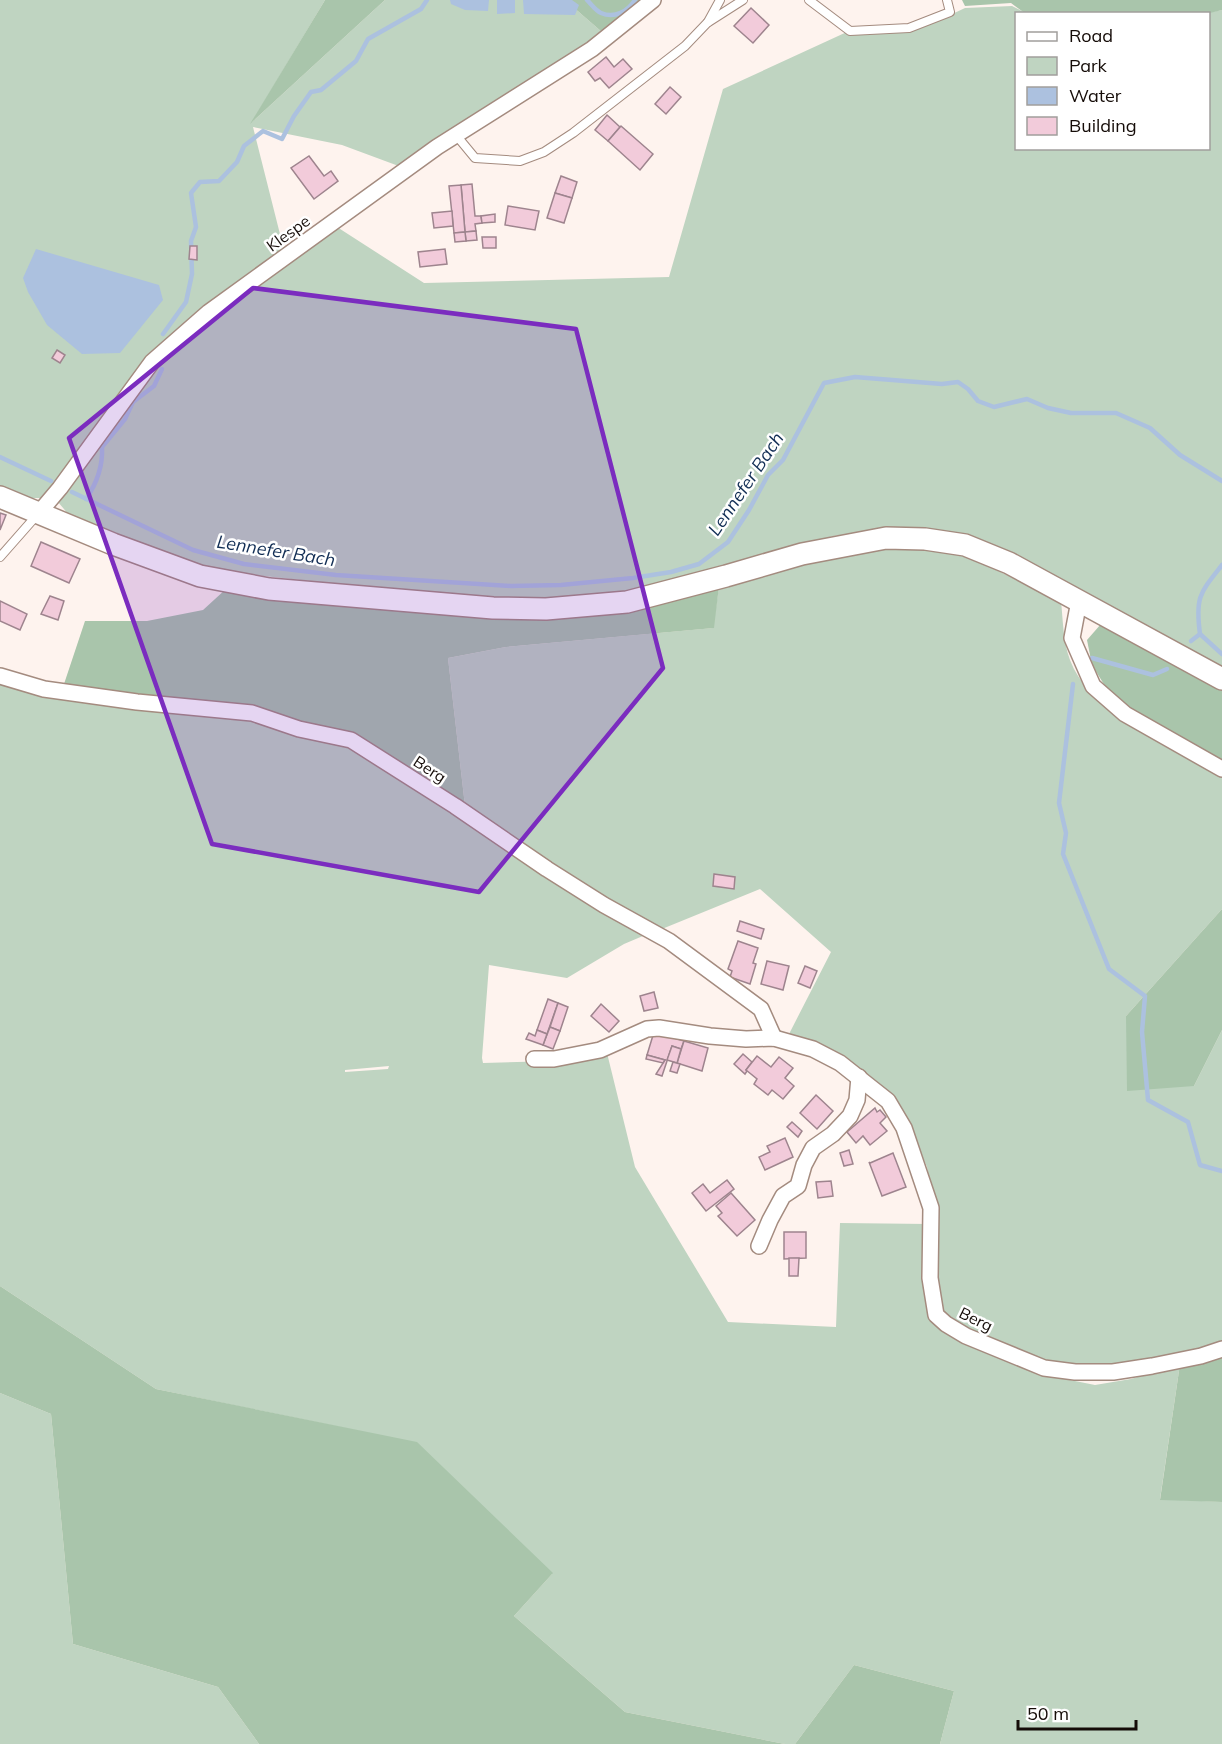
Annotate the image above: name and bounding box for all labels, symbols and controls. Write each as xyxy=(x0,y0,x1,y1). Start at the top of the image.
legend xyxy=(1015,12,1210,150)
text: Road xyxy=(1069,24,1113,47)
text: Park xyxy=(1069,54,1108,77)
text: Water xyxy=(1069,84,1122,107)
text: Building xyxy=(1069,114,1137,137)
street label: Klespe xyxy=(262,211,314,255)
water label: Lennefer Bach xyxy=(703,428,789,540)
water label: Lennefer Bach xyxy=(215,530,337,571)
street label: Berg xyxy=(410,751,450,787)
street label: Berg xyxy=(956,1302,996,1336)
scale bar xyxy=(1018,1693,1136,1731)
text: 50 m xyxy=(1027,1702,1069,1725)

